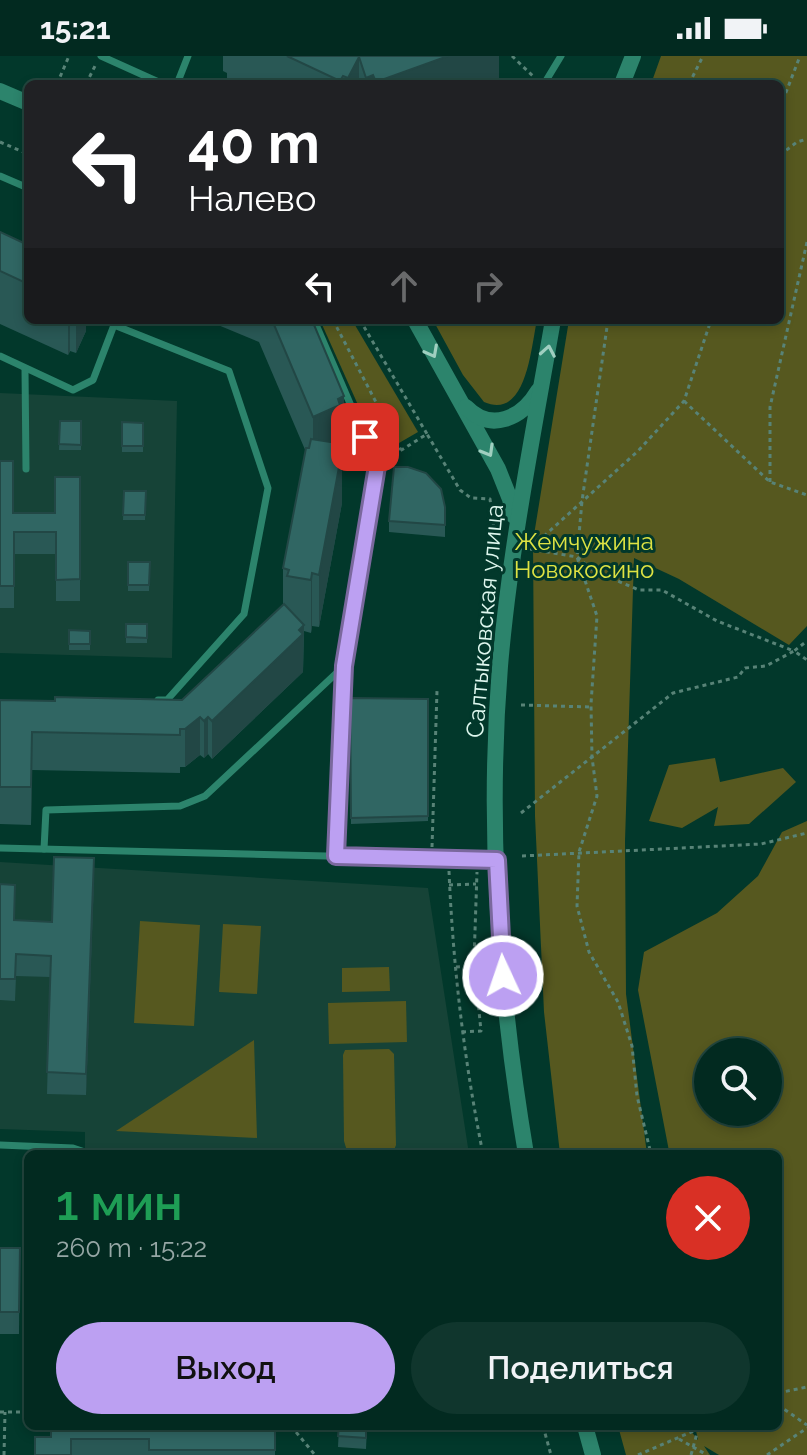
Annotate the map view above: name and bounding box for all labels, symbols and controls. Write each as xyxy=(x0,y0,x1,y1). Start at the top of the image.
text: 15:21 xyxy=(40,11,111,46)
text: 40 m xyxy=(188,110,320,176)
icon: left xyxy=(56,112,160,216)
text: Налево xyxy=(188,177,316,219)
icon: left xyxy=(298,264,342,308)
icon: ahead xyxy=(382,264,426,308)
icon: right xyxy=(466,264,510,308)
one-way arrow xyxy=(422,343,438,357)
one-way arrow xyxy=(538,344,555,358)
pin xyxy=(331,403,399,471)
icon: arrive xyxy=(343,415,387,459)
one-way arrow xyxy=(478,442,494,457)
street label: Салтыковская улица xyxy=(460,503,509,739)
park label: Жемчужина Новокосино xyxy=(514,527,654,584)
position arrow xyxy=(461,934,545,1018)
map controls xyxy=(694,1038,782,1126)
button: search xyxy=(694,1038,782,1126)
text: 1 мин xyxy=(56,1175,183,1231)
button: close xyxy=(666,1176,750,1260)
text: 260 m · 15:22 xyxy=(56,1233,207,1263)
button: Выход xyxy=(56,1322,395,1414)
button: Поделиться xyxy=(411,1322,750,1414)

